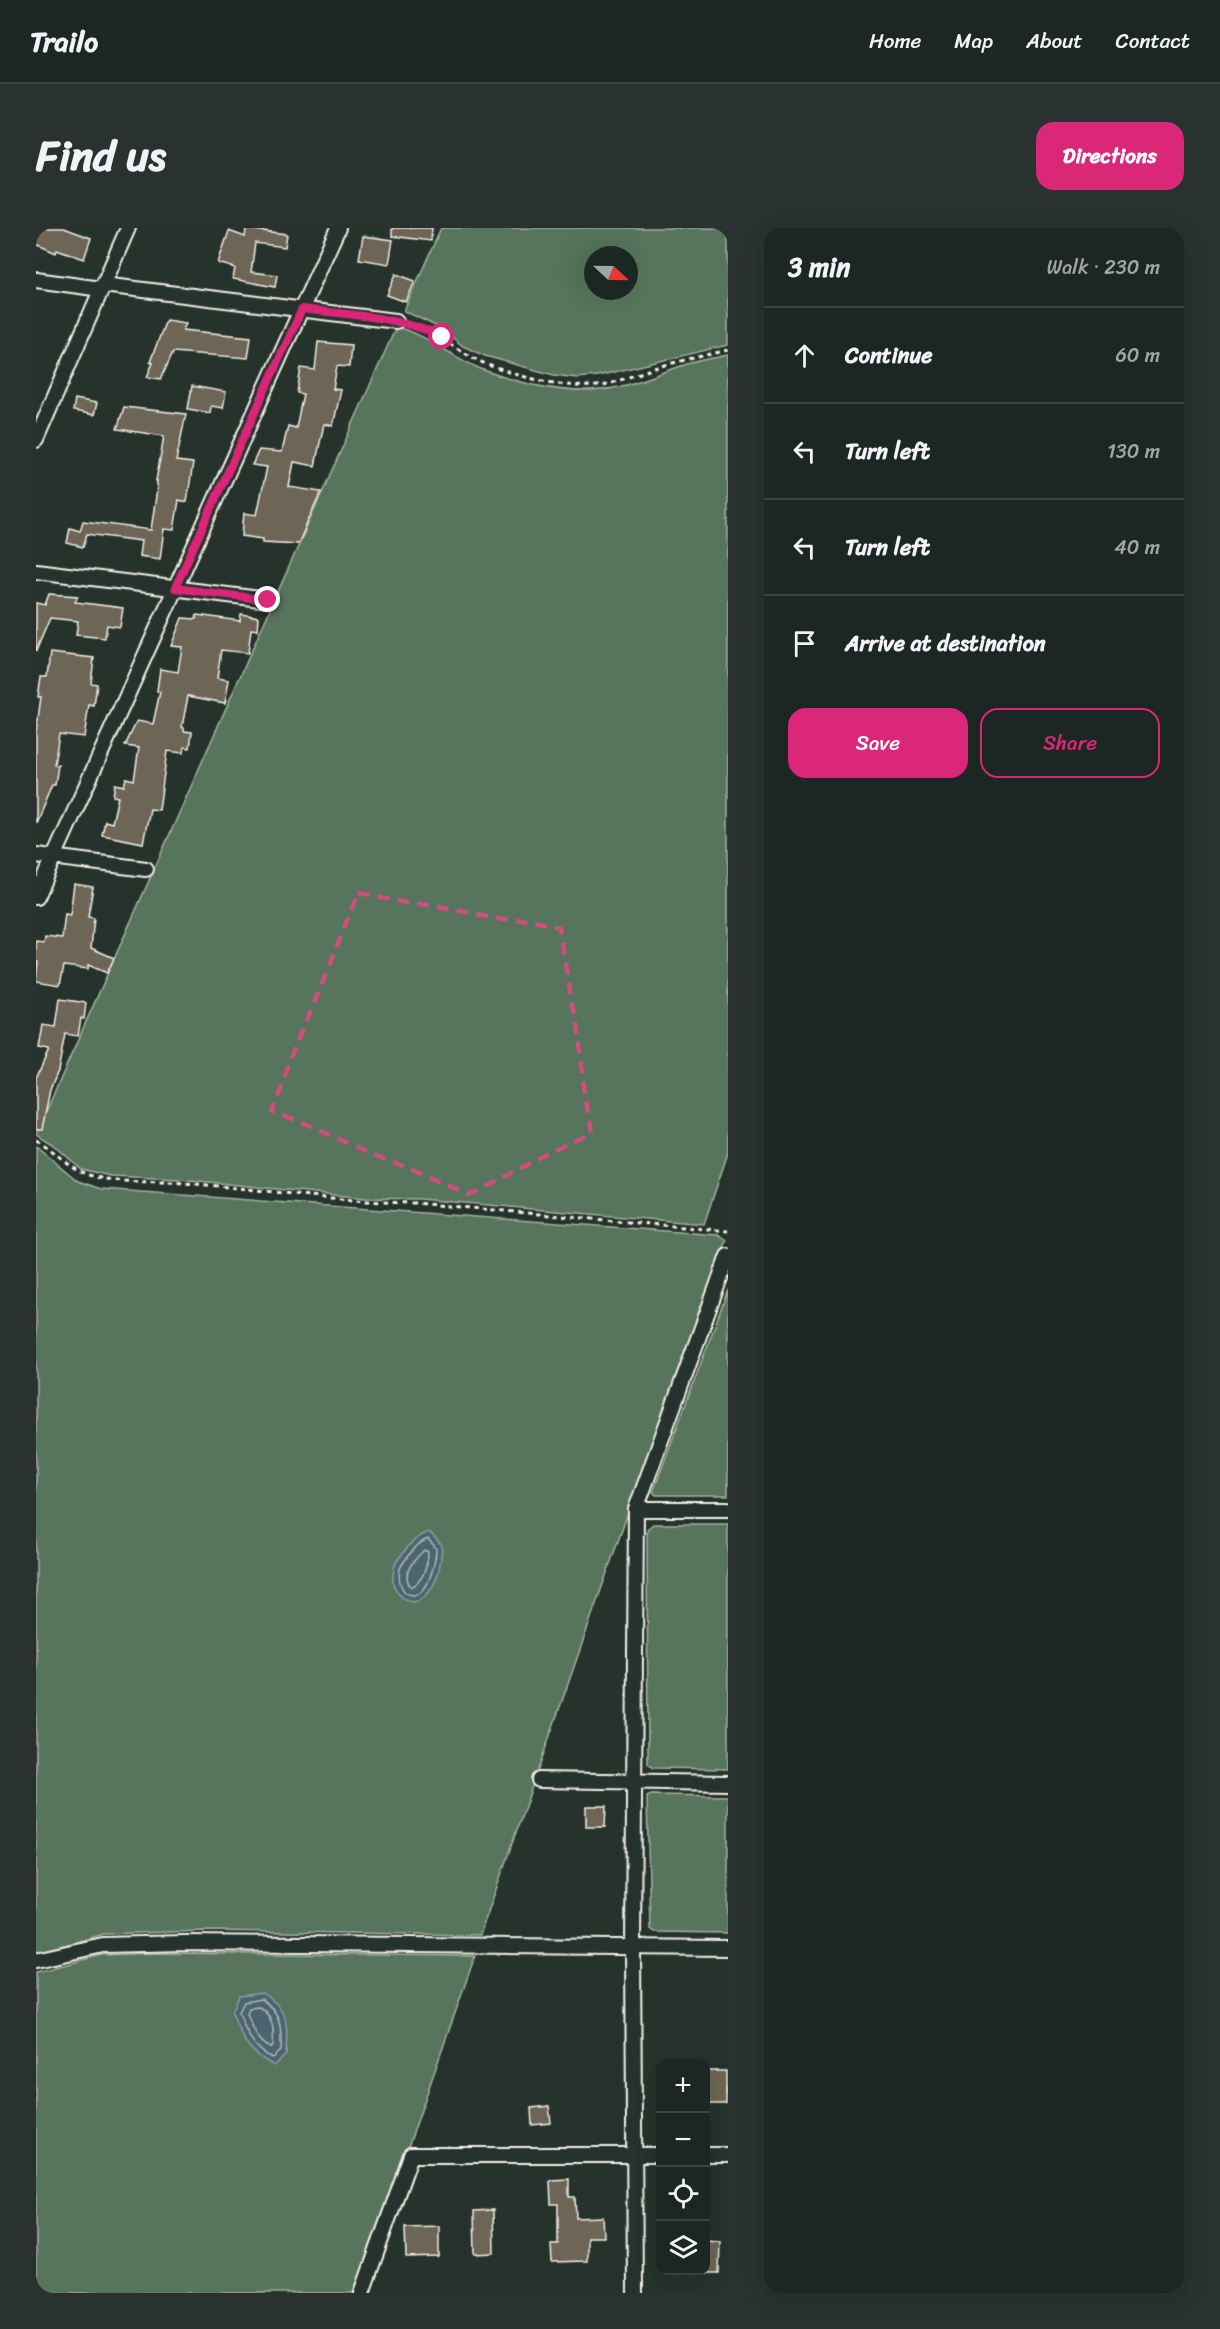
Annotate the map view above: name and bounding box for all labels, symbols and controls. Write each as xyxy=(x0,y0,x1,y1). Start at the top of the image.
text: Trailo xyxy=(30,17,98,66)
text: Home xyxy=(869,22,921,60)
text: Map xyxy=(954,22,993,60)
text: About xyxy=(1026,22,1083,60)
text: Contact xyxy=(1116,22,1190,60)
text: Find us xyxy=(36,119,166,193)
button: Directions xyxy=(1036,122,1184,190)
text: 3 min xyxy=(788,244,850,290)
north arrow xyxy=(584,246,638,300)
text: Walk · 230 m xyxy=(1047,250,1160,285)
route start xyxy=(428,323,454,349)
text: Continue xyxy=(845,336,933,375)
text: 60 m xyxy=(1115,338,1160,373)
icon: ahead xyxy=(788,339,821,372)
text: Turn left xyxy=(845,432,930,471)
text: 130 m xyxy=(1107,434,1160,469)
icon: left xyxy=(788,435,821,468)
text: Turn left xyxy=(845,528,930,567)
text: 40 m xyxy=(1114,530,1160,565)
icon: left xyxy=(788,531,821,564)
route end xyxy=(254,586,280,612)
text: Arrive at destination xyxy=(845,624,1046,663)
icon: arrive xyxy=(788,627,821,660)
button: Save xyxy=(788,708,968,778)
button: Share xyxy=(980,708,1160,778)
map controls xyxy=(656,2059,710,2275)
button: + xyxy=(656,2059,710,2113)
button: − xyxy=(656,2113,710,2167)
button: locate xyxy=(656,2167,710,2221)
button: layers xyxy=(656,2221,710,2275)

